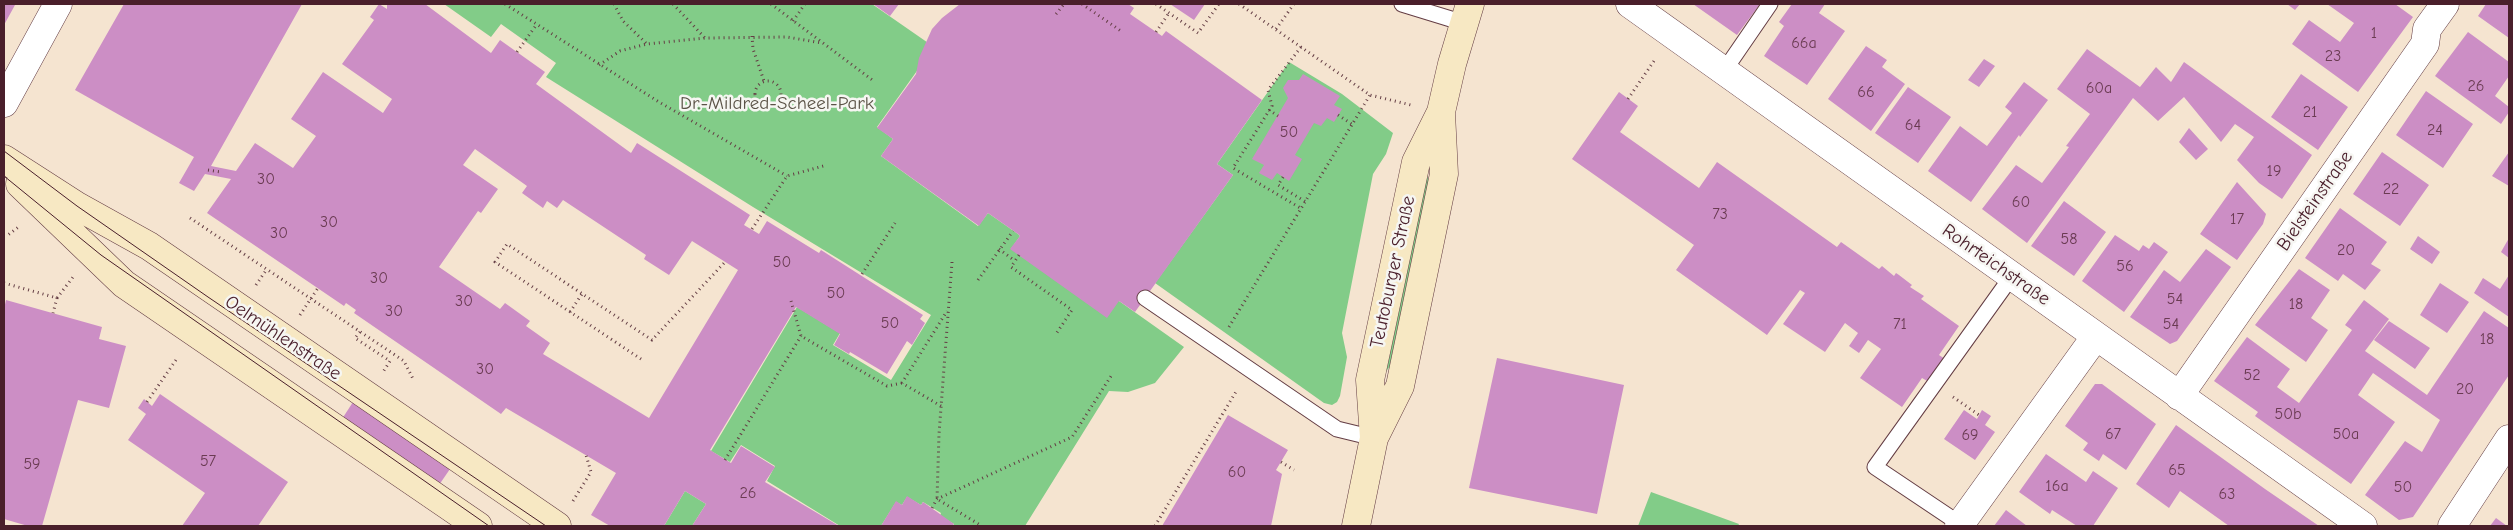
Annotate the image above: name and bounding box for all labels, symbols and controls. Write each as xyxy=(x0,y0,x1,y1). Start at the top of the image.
house number: 1 xyxy=(2371,23,2377,43)
house number: 66a xyxy=(1791,33,1817,53)
house number: 23 xyxy=(2325,46,2341,66)
house number: 26 xyxy=(2467,76,2485,96)
house number: 60a xyxy=(2086,78,2112,98)
house number: 66 xyxy=(1857,82,1875,102)
park label: Dr.-Mildred-Scheel-Park xyxy=(680,93,874,115)
house number: 21 xyxy=(2303,102,2317,122)
house number: 64 xyxy=(1905,115,1921,135)
house number: 24 xyxy=(2427,120,2443,140)
house number: 50 xyxy=(1280,122,1298,142)
street label: Bielsteinstraße xyxy=(2272,147,2358,255)
house number: 19 xyxy=(2267,161,2281,181)
house number: 30 xyxy=(257,169,275,189)
house number: 22 xyxy=(2383,179,2399,199)
house number: 60 xyxy=(2012,192,2030,212)
street label: Teutoburger Straße xyxy=(1366,194,1420,350)
house number: 73 xyxy=(1712,204,1728,224)
house number: 17 xyxy=(2230,209,2244,229)
house number: 30 xyxy=(320,212,338,232)
street label: Rohrteichstraße xyxy=(1938,219,2054,311)
house number: 30 xyxy=(270,223,288,243)
house number: 58 xyxy=(2061,229,2077,249)
house number: 20 xyxy=(2337,240,2355,260)
house number: 50 xyxy=(773,252,791,272)
house number: 56 xyxy=(2116,256,2134,276)
house number: 30 xyxy=(370,268,388,288)
house number: 50 xyxy=(827,283,845,303)
house number: 54 xyxy=(2167,289,2183,309)
street label: Oelmühlenstraße xyxy=(220,291,346,385)
house number: 30 xyxy=(455,291,473,311)
house number: 18 xyxy=(2289,294,2303,314)
house number: 30 xyxy=(385,301,403,321)
house number: 50 xyxy=(881,313,899,333)
house number: 71 xyxy=(1893,314,1907,334)
house number: 54 xyxy=(2163,314,2179,334)
house number: 18 xyxy=(2480,329,2494,349)
house number: 30 xyxy=(476,359,494,379)
house number: 52 xyxy=(2243,365,2261,385)
house number: 20 xyxy=(2456,379,2474,399)
house number: 50b xyxy=(2275,404,2301,424)
house number: 67 xyxy=(2105,424,2121,444)
house number: 50a xyxy=(2333,424,2359,444)
house number: 69 xyxy=(1961,425,1979,445)
house number: 57 xyxy=(200,451,216,471)
house number: 59 xyxy=(23,454,41,474)
house number: 65 xyxy=(2168,460,2186,480)
house number: 60 xyxy=(1228,462,1246,482)
house number: 16a xyxy=(2045,476,2069,496)
house number: 50 xyxy=(2394,477,2412,497)
house number: 26 xyxy=(739,483,757,503)
house number: 63 xyxy=(2219,484,2235,504)

